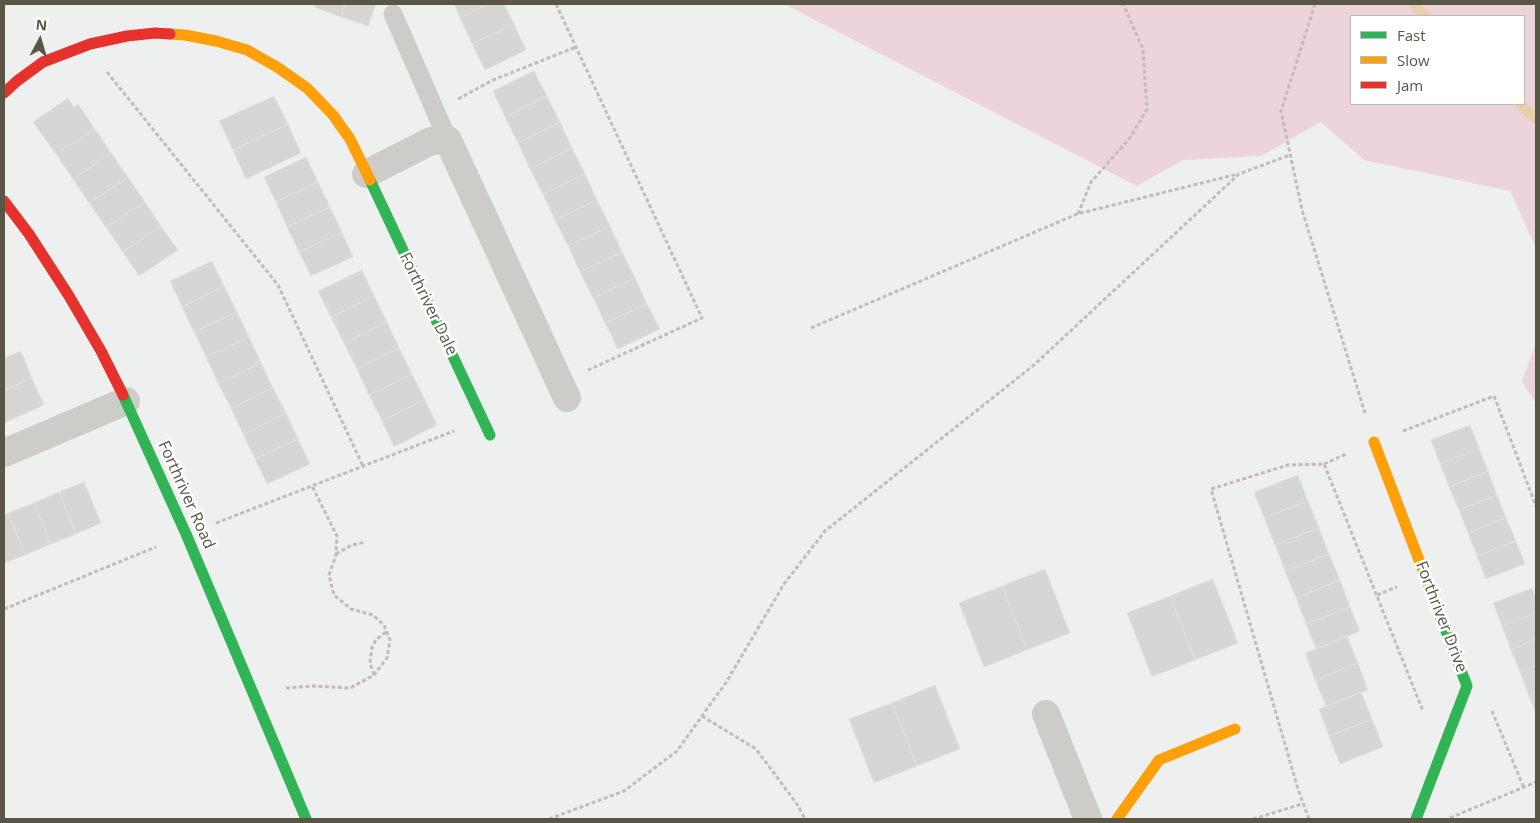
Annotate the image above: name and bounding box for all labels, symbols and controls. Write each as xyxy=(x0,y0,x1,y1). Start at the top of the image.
north arrow xyxy=(15,15,65,65)
text: N xyxy=(35,15,48,35)
legend xyxy=(1350,15,1525,105)
text: Fast xyxy=(1397,25,1426,45)
text: Slow xyxy=(1397,50,1430,70)
text: Jam xyxy=(1397,75,1423,95)
street label: Forthriver Dale xyxy=(395,250,461,358)
street label: Forthriver Road xyxy=(154,438,218,552)
street label: Forthriver Drive xyxy=(1411,559,1471,675)

